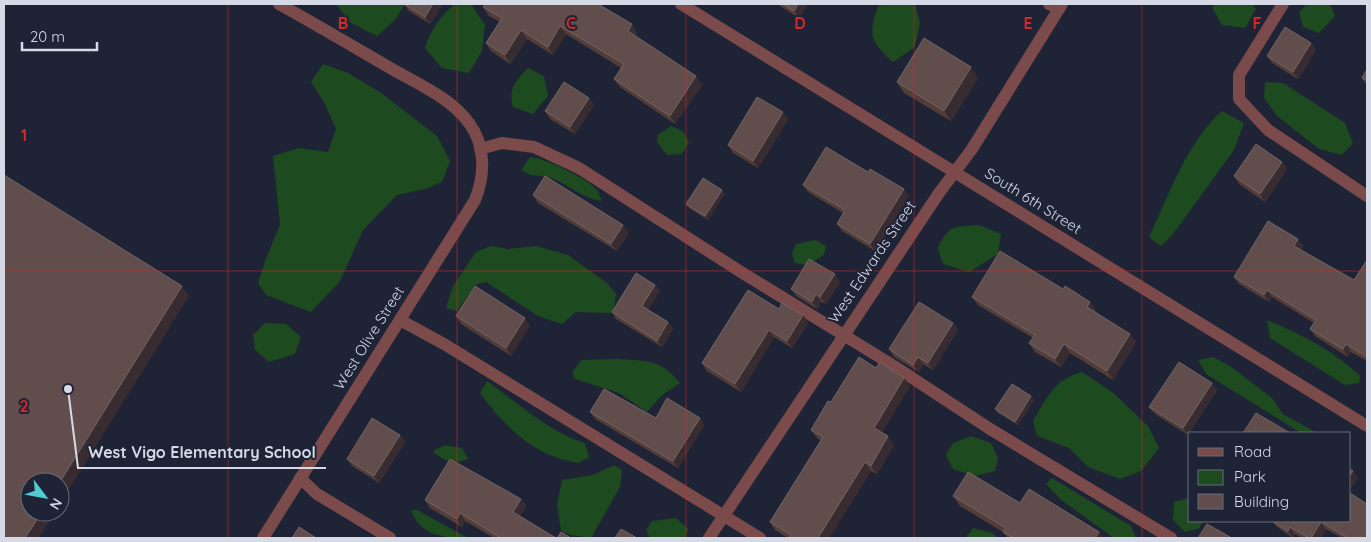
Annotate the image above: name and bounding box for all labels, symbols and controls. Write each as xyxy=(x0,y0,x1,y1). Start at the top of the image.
text: B xyxy=(338,13,348,33)
text: C xyxy=(566,13,576,33)
text: D xyxy=(794,13,806,33)
text: E xyxy=(1023,13,1033,33)
text: F xyxy=(1253,13,1262,33)
scale bar xyxy=(22,20,98,52)
text: 20 m xyxy=(30,27,65,46)
text: 1 xyxy=(21,125,27,145)
street label: South 6th Street xyxy=(981,163,1085,238)
street label: West Edwards Street xyxy=(824,197,920,327)
street label: West Olive Street xyxy=(329,282,408,393)
text: 2 xyxy=(19,396,29,416)
legend xyxy=(1188,432,1351,522)
callout: West Vigo Elementary School xyxy=(78,437,326,468)
text: West Vigo Elementary School xyxy=(88,442,316,462)
text: Road xyxy=(1234,442,1271,461)
text: Park xyxy=(1234,467,1266,486)
north arrow xyxy=(20,472,70,522)
text: Building xyxy=(1234,492,1289,511)
text: N xyxy=(46,495,66,513)

